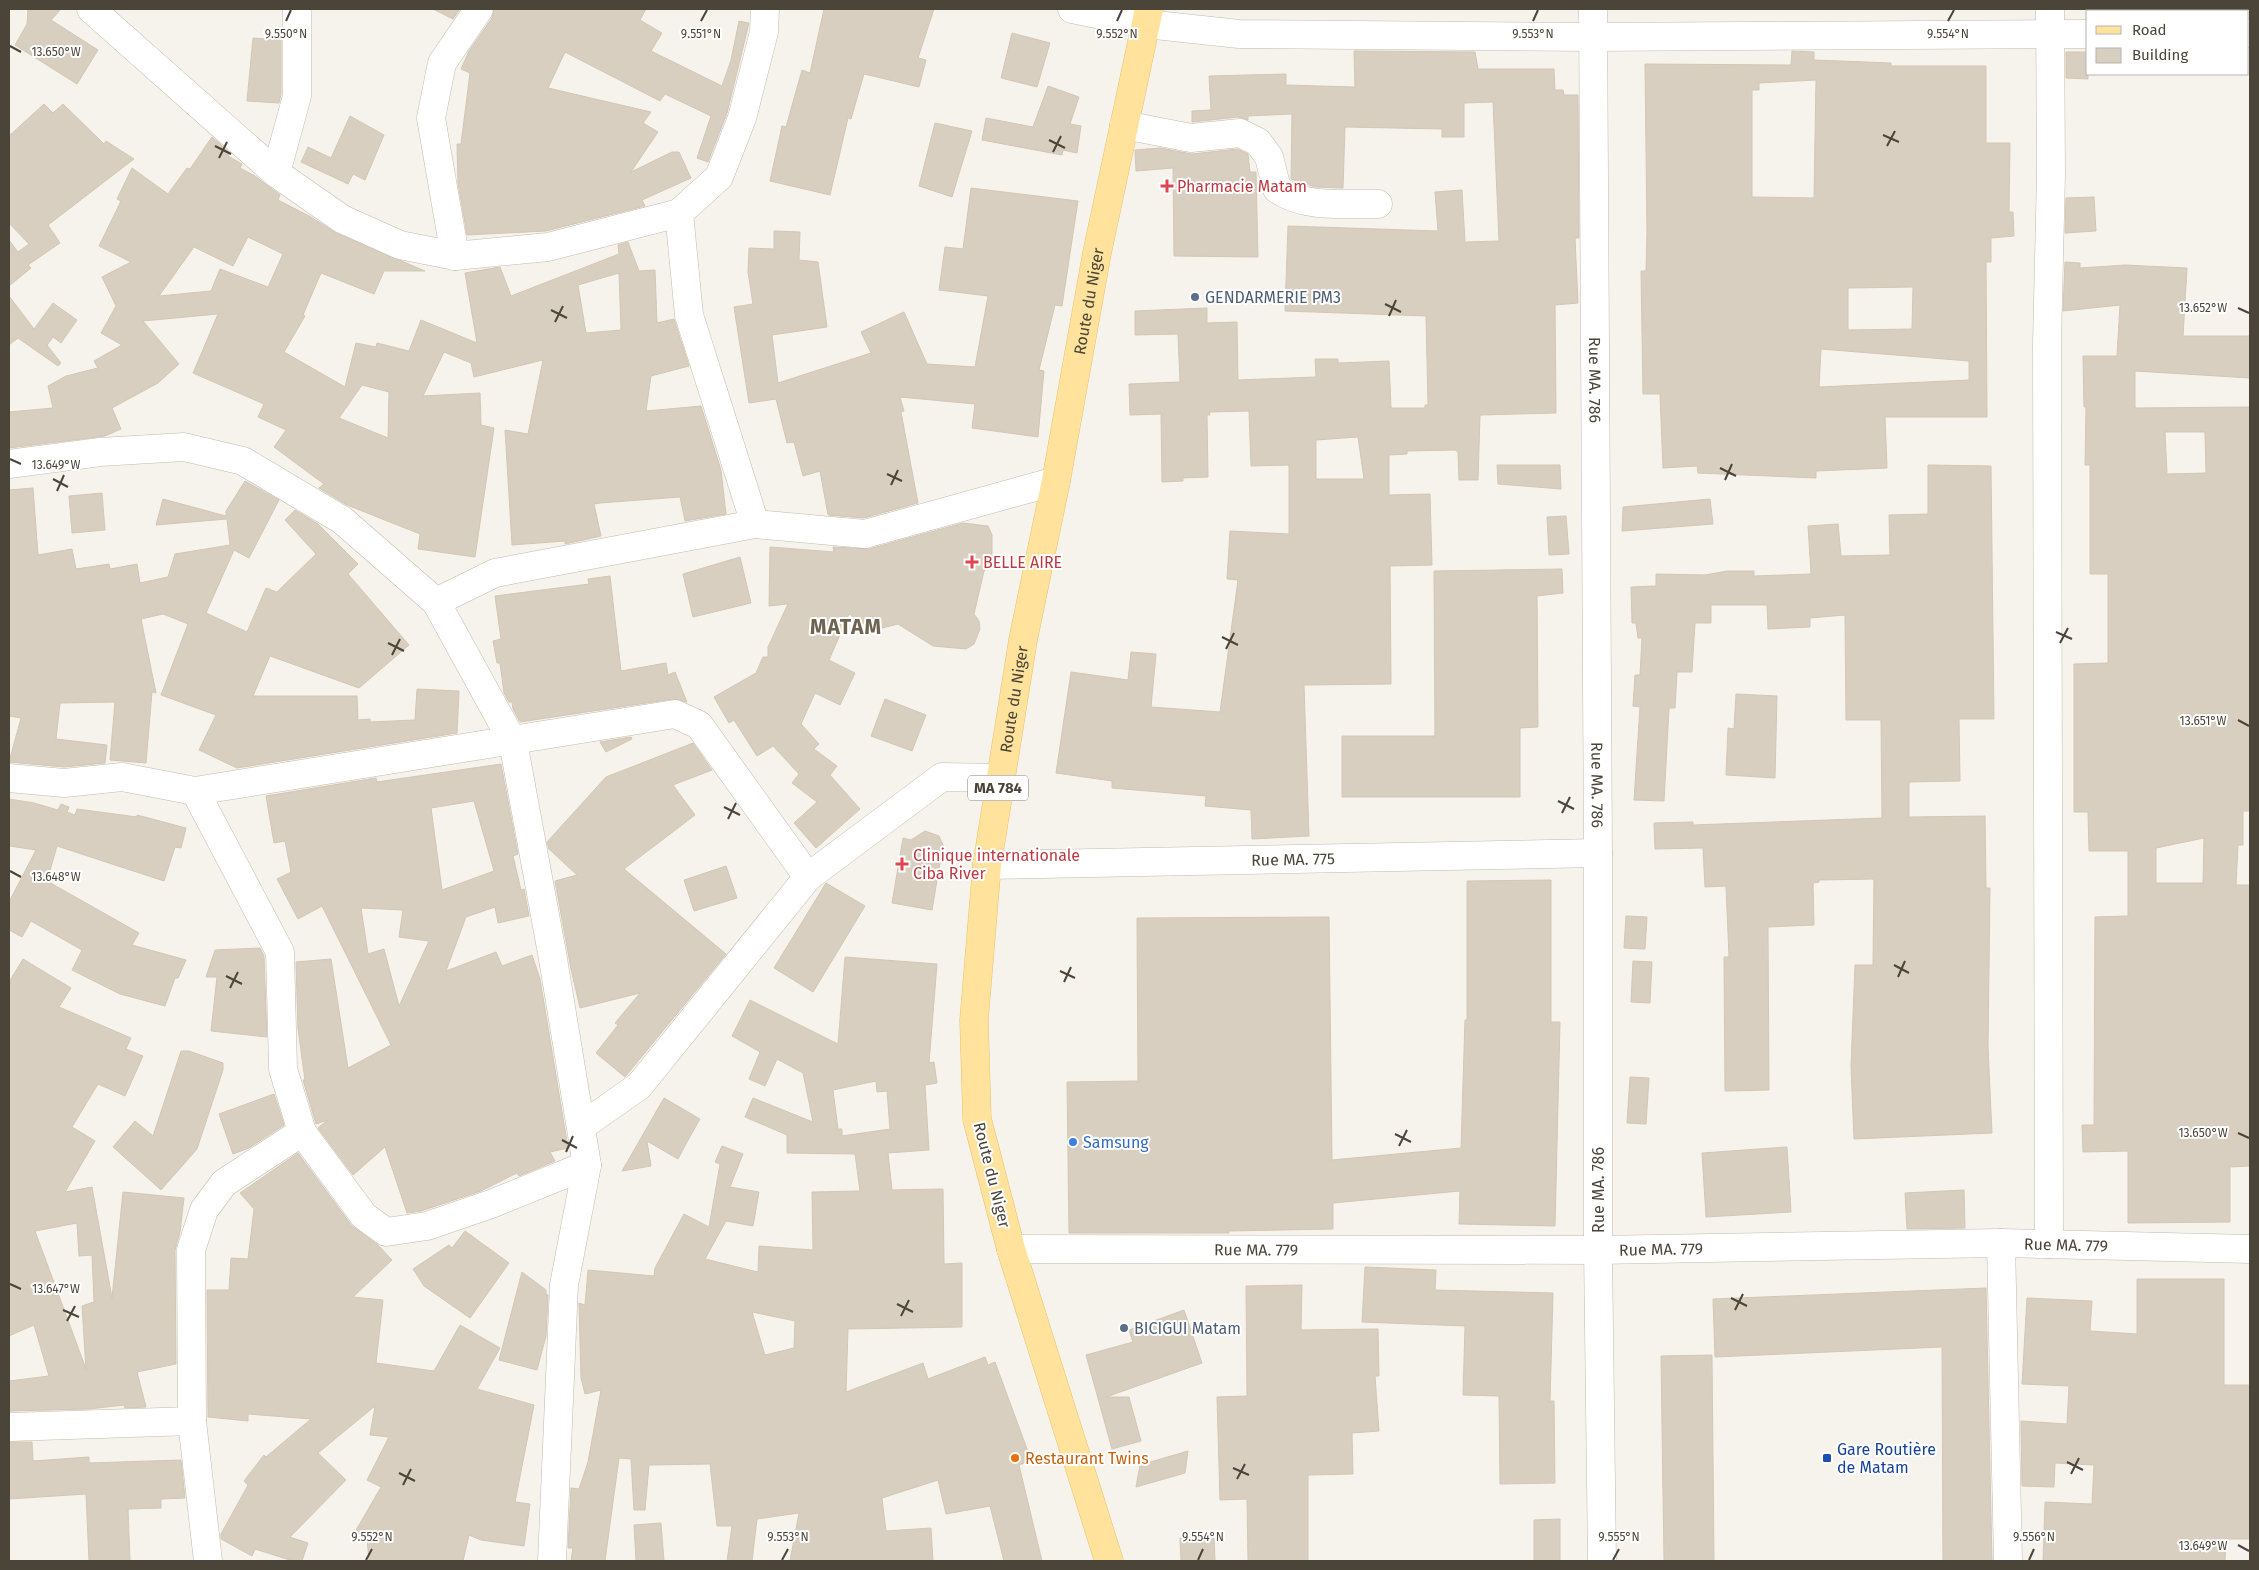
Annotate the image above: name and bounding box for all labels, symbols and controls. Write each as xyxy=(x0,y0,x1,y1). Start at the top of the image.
legend xyxy=(2086,10,2249,75)
text: Road xyxy=(2132,21,2167,39)
text: 9.550°N xyxy=(265,27,307,41)
text: 9.551°N xyxy=(681,27,721,41)
text: 9.552°N xyxy=(1096,27,1138,41)
text: 9.553°N xyxy=(1512,27,1554,41)
text: 9.554°N xyxy=(1927,27,1969,41)
text: 13.650°W xyxy=(31,45,81,59)
text: Building xyxy=(2132,46,2188,64)
place label: Pharmacie Matam xyxy=(1177,177,1307,196)
marker: Pharmacie Matam xyxy=(1161,180,1173,192)
street label: Route du Niger xyxy=(1069,245,1108,356)
place label: GENDARMERIE PM3 xyxy=(1205,288,1341,307)
marker: GENDARMERIE PM3 xyxy=(1189,291,1201,303)
text: 13.652°W xyxy=(2179,301,2227,315)
street label: Rue MA. 786 xyxy=(1585,337,1605,423)
text: 13.649°W xyxy=(32,458,81,472)
place label: BELLE AIRE xyxy=(983,553,1062,572)
marker: BELLE AIRE xyxy=(965,555,979,569)
district label: MATAM xyxy=(810,614,882,640)
street label: Route du Niger xyxy=(996,643,1032,754)
text: 13.651°W xyxy=(2179,714,2227,728)
street label: Rue MA. 786 xyxy=(1588,742,1607,828)
road number: MA 784 xyxy=(968,776,1028,800)
place label: Clinique internationale Ciba River xyxy=(913,846,1080,883)
street label: Rue MA. 775 xyxy=(1251,849,1335,869)
marker: Clinique internationale Ciba River xyxy=(895,857,909,871)
text: 13.648°W xyxy=(31,870,81,884)
street label: Route du Niger xyxy=(970,1120,1014,1231)
text: 13.650°W xyxy=(2178,1126,2228,1140)
place label: Samsung xyxy=(1083,1133,1149,1152)
marker: Samsung xyxy=(1067,1136,1079,1148)
street label: Rue MA. 786 xyxy=(1589,1147,1608,1233)
street label: Rue MA. 779 xyxy=(2024,1234,2108,1255)
street label: Rue MA. 779 xyxy=(1619,1239,1703,1259)
street label: Rue MA. 779 xyxy=(1214,1240,1298,1259)
text: 13.647°W xyxy=(32,1282,80,1296)
place label: BICIGUI Matam xyxy=(1134,1319,1241,1338)
marker: BICIGUI Matam xyxy=(1118,1322,1130,1334)
place label: Gare Routière de Matam xyxy=(1837,1440,1936,1477)
place label: Restaurant Twins xyxy=(1025,1449,1149,1468)
marker: Restaurant Twins xyxy=(1009,1452,1021,1464)
marker: Gare Routière de Matam xyxy=(1821,1452,1833,1464)
text: 9.552°N xyxy=(351,1530,393,1544)
text: 9.553°N xyxy=(767,1530,809,1544)
text: 9.554°N xyxy=(1182,1530,1224,1544)
text: 9.555°N xyxy=(1598,1530,1640,1544)
text: 9.556°N xyxy=(2013,1530,2055,1544)
text: 13.649°W xyxy=(2179,1539,2228,1553)

